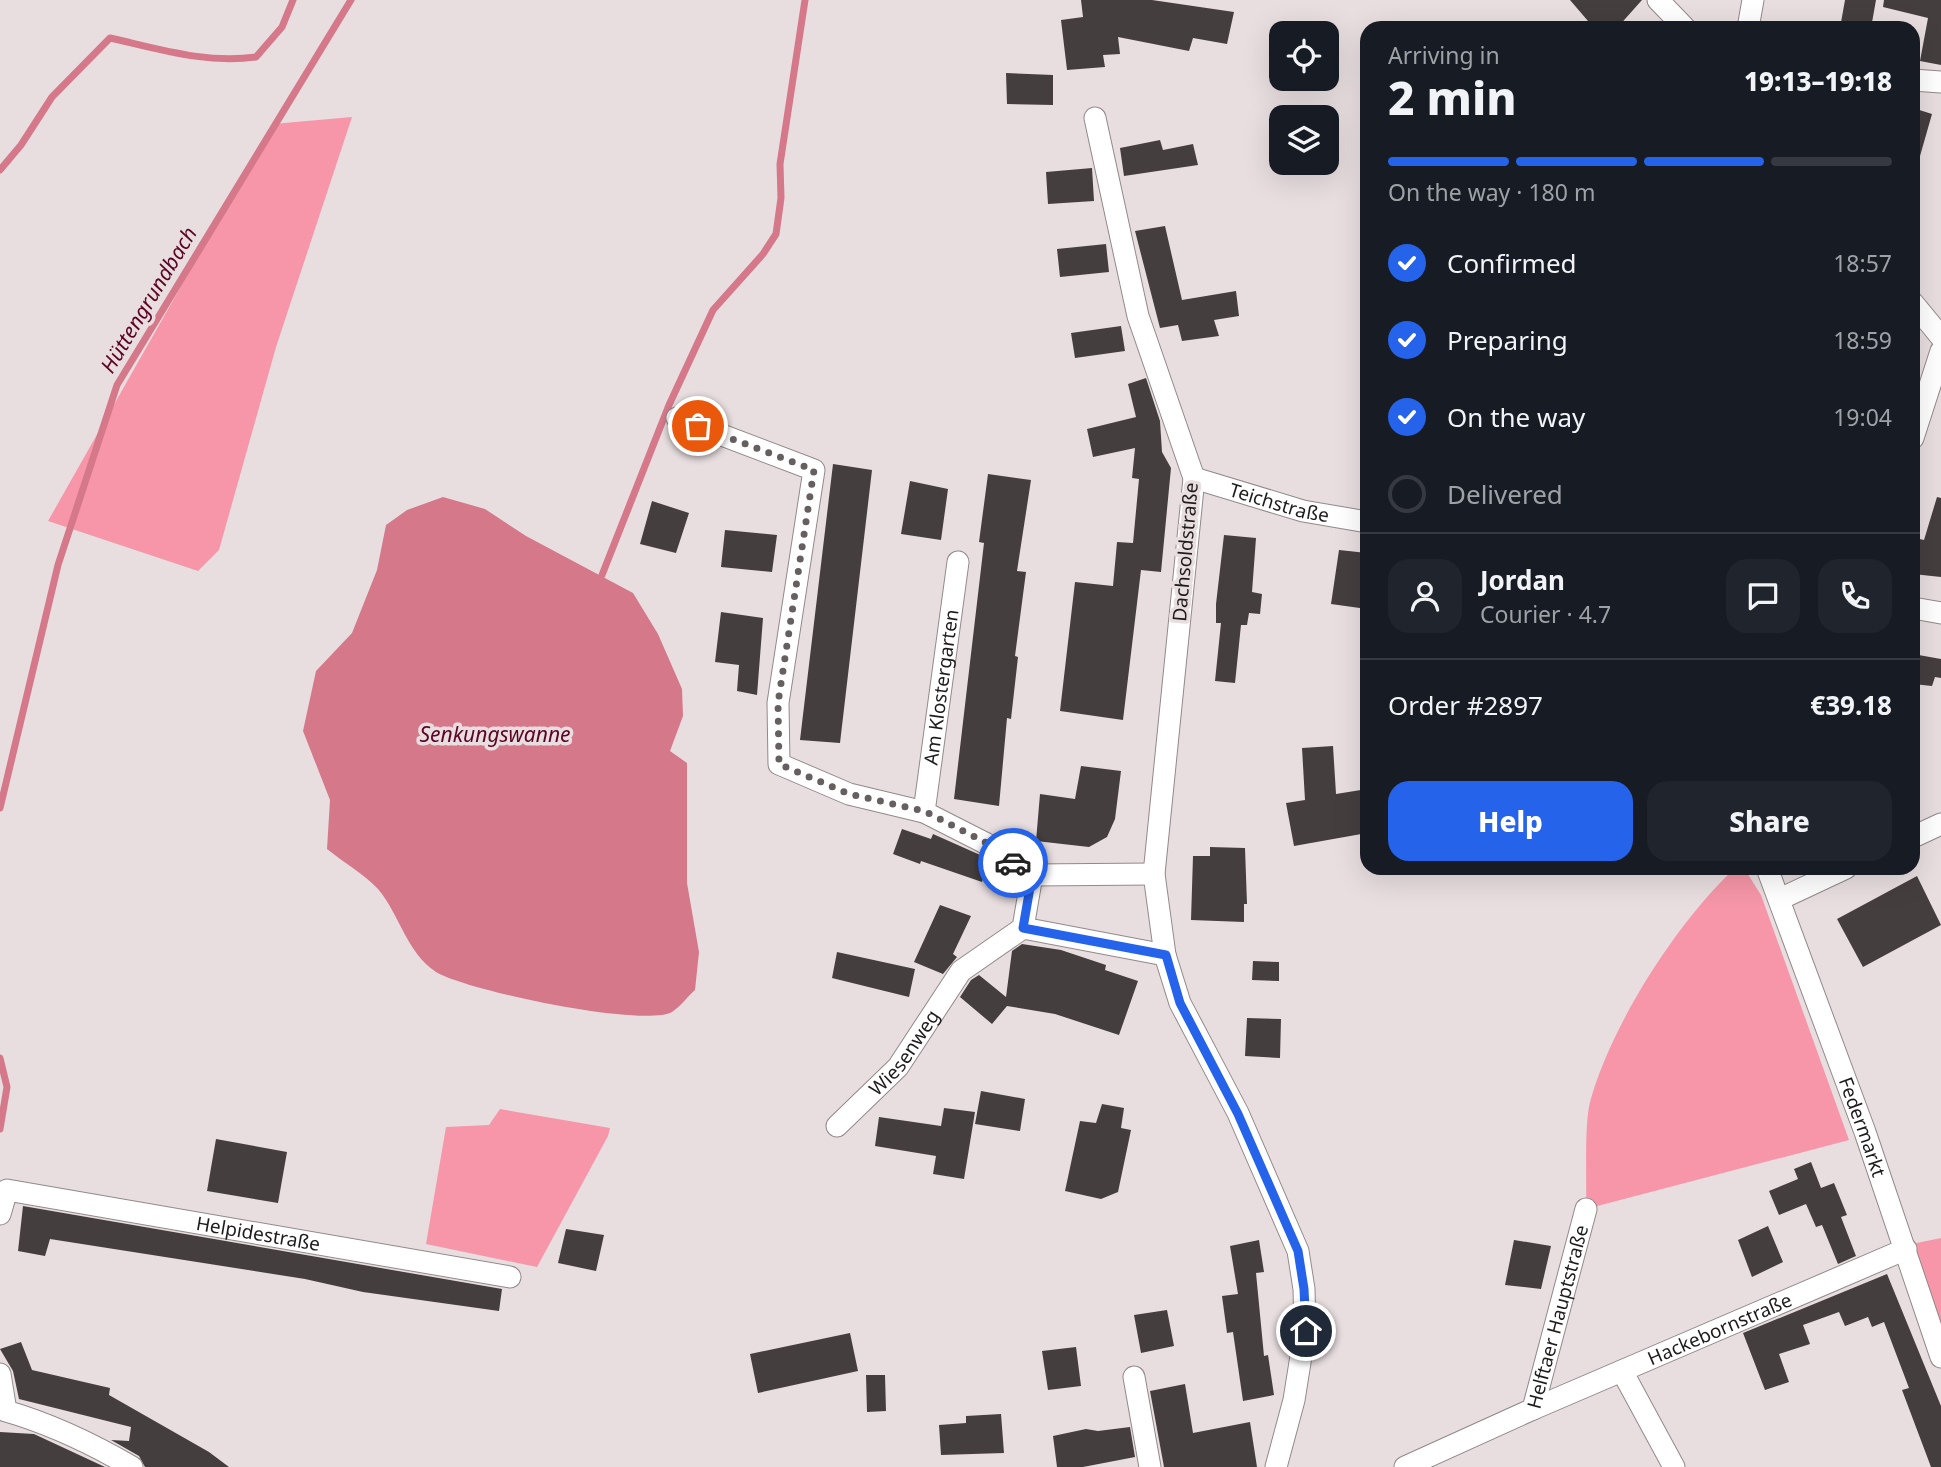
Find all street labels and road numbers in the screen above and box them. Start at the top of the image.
street label: Teichstraße [1226,476,1331,528]
street label: Dachsoldstraße [1166,481,1204,623]
street label: Am Klostergarten [918,608,964,767]
street label: Wiesenweg [863,1004,945,1101]
street label: Federmarkt [1833,1073,1892,1180]
street label: Helpidestraße [194,1210,322,1257]
street label: Helftaer Hauptstraße [1521,1222,1594,1411]
street label: Hackebornstraße [1643,1287,1796,1371]

